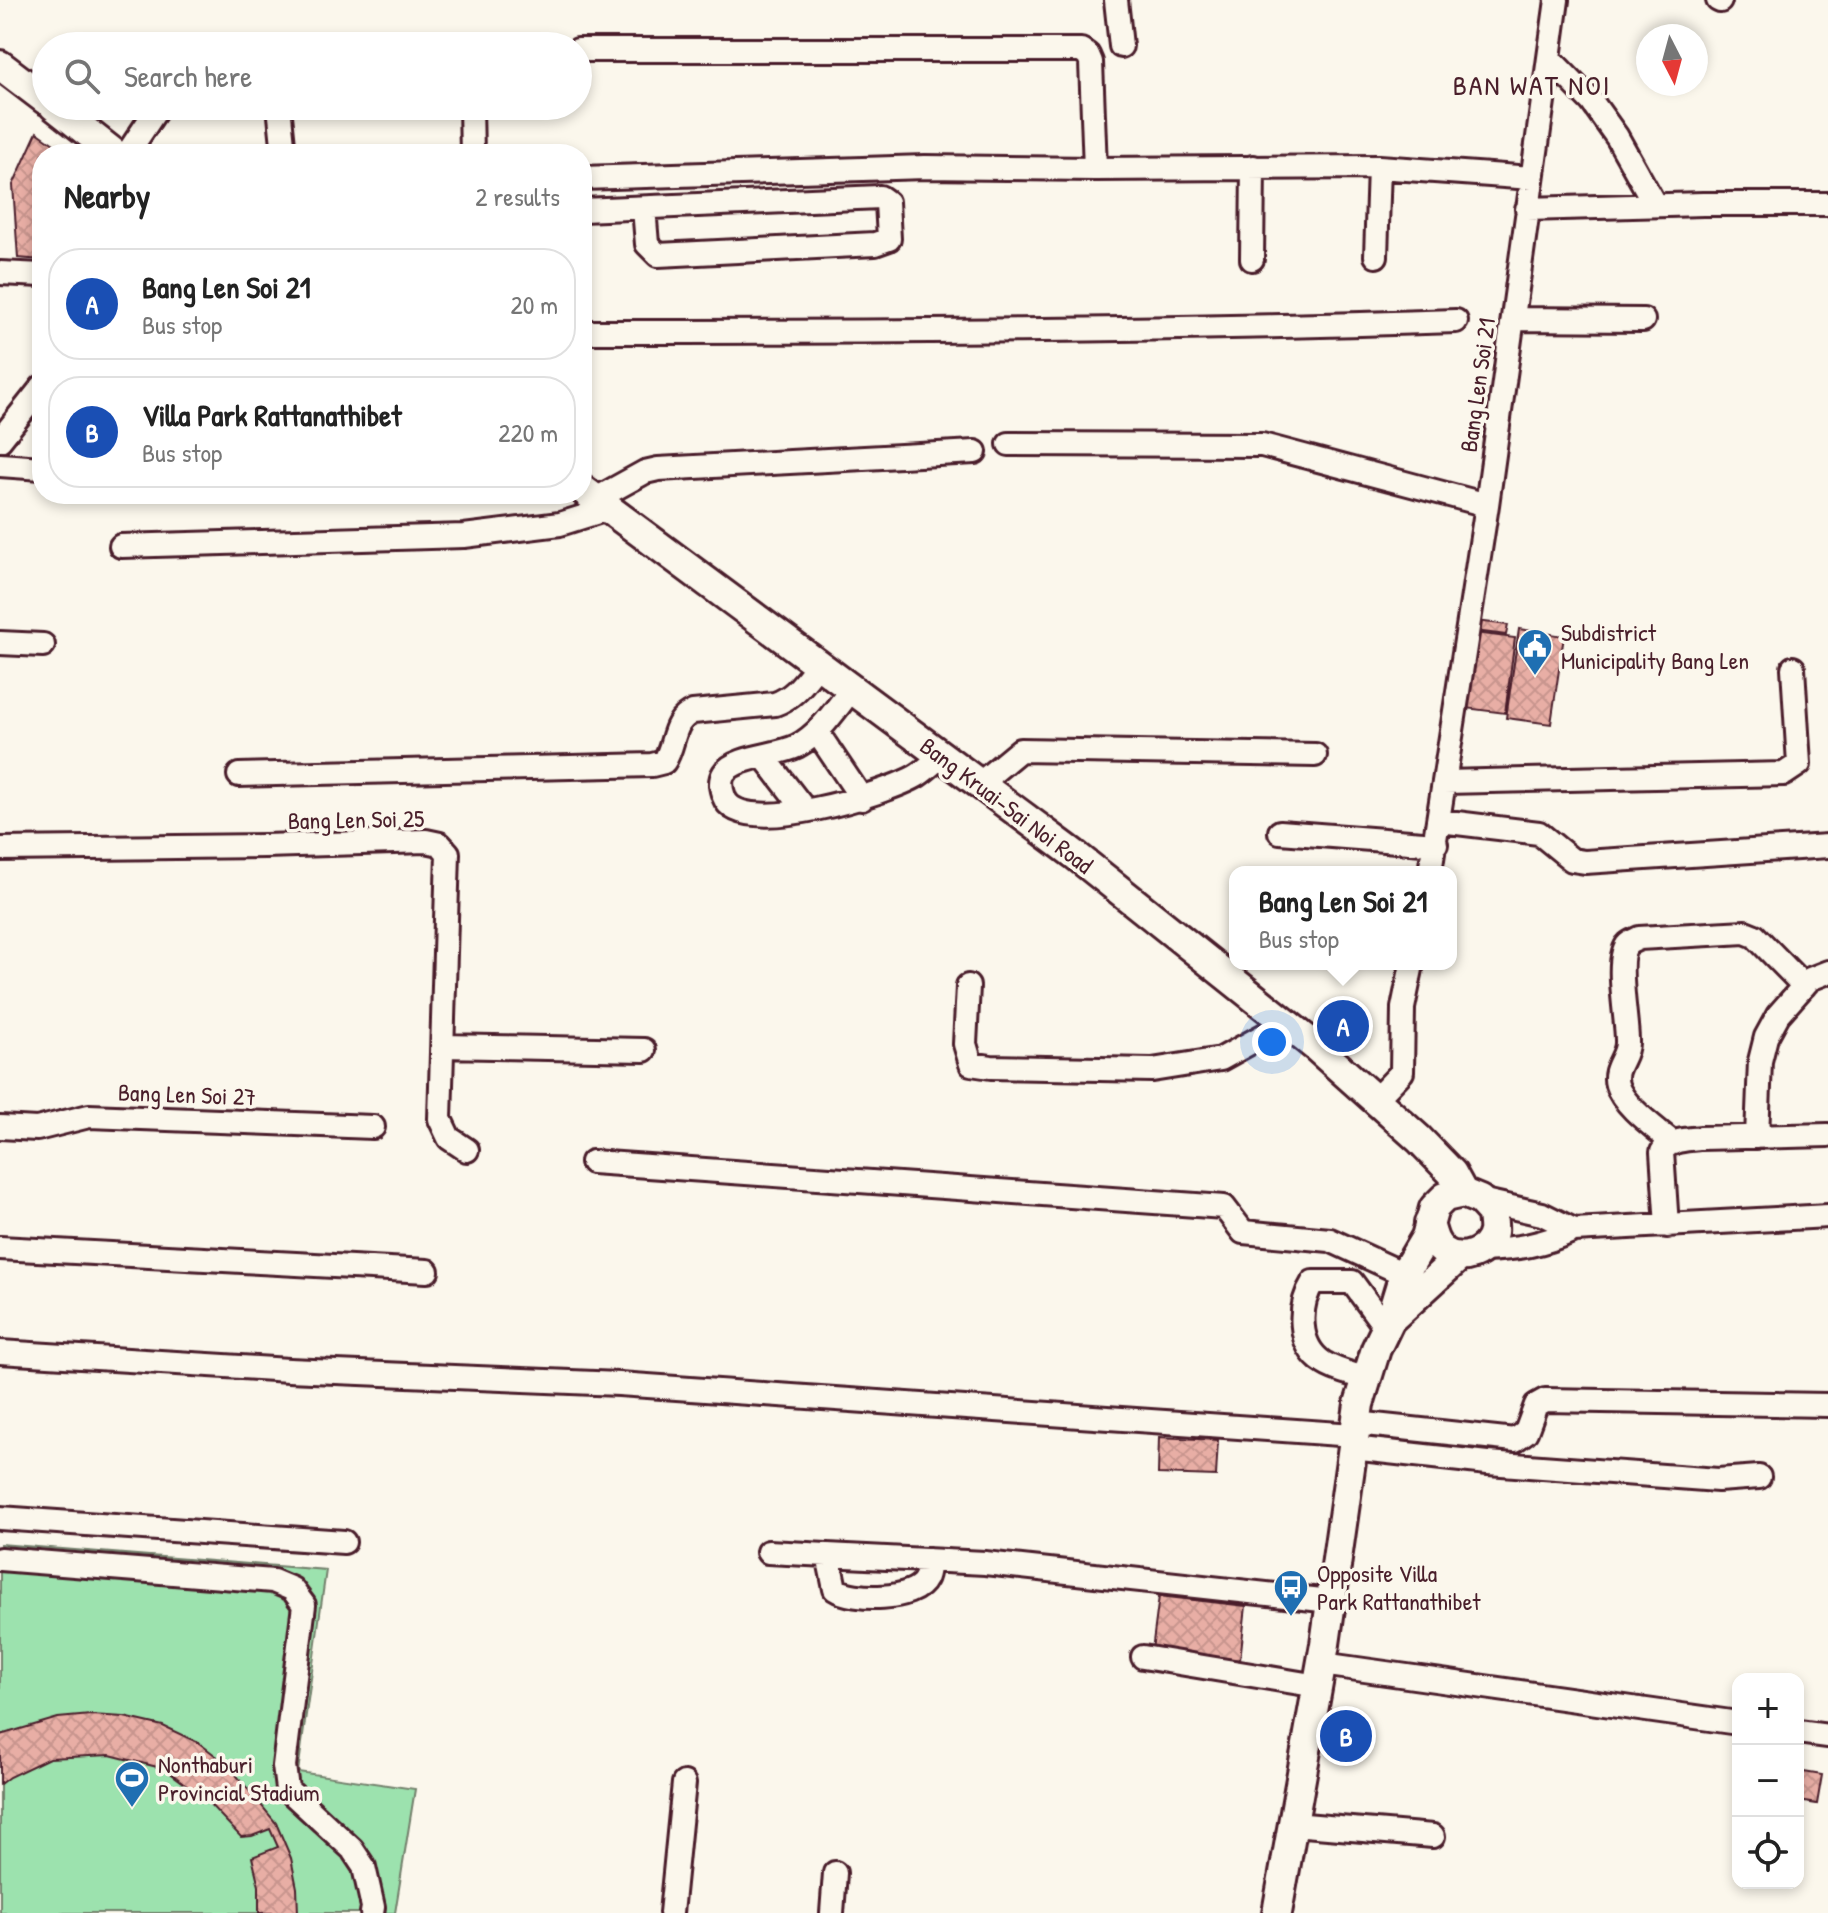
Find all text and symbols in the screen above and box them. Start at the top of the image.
north arrow [1636,24,1708,96]
search box [32,32,592,120]
icon: search [60,54,104,98]
text: Search here [124,56,252,96]
district label: BAN WAT NOI [1453,66,1611,104]
text: Nearby [64,173,150,219]
text: 2 results [475,179,560,214]
text: Bang Len Soi 21 [142,267,311,307]
text: A [86,287,98,322]
text: 20 m [511,287,558,322]
text: Bus stop [142,307,222,342]
street label: Bang Len Soi 21 [1452,316,1502,454]
text: Villa Park Rattanathibet [142,395,402,435]
text: B [85,415,99,450]
text: 220 m [498,415,558,450]
text: Bus stop [142,435,222,470]
place label: Subdistrict Municipality Bang Len [1561,616,1749,676]
public building icon: Subdistrict Municipality Bang Len [1516,627,1554,677]
street label: Bang Kruai-Sai Noi Road [914,729,1100,881]
street label: Bang Len Soi 25 [288,802,424,836]
popup [1229,866,1457,970]
text: Bang Len Soi 21 [1259,881,1427,921]
text: Bus stop [1259,921,1339,956]
pin: A [1317,996,1369,1056]
your location [1252,1022,1292,1062]
street label: Bang Len Soi 27 [117,1076,257,1112]
place label: Opposite Villa Park Rattanathibet [1317,1557,1481,1617]
bus stop icon: Opposite Villa Park Rattanathibet [1272,1568,1310,1618]
map controls [1732,1673,1804,1889]
button: + [1732,1673,1804,1745]
pin: B [1320,1706,1372,1766]
button: − [1732,1745,1804,1817]
place label: Nonthaburi Provincial Stadium [158,1748,320,1808]
sports icon: Nonthaburi Provincial Stadium [113,1759,151,1809]
button: locate [1732,1817,1804,1889]

